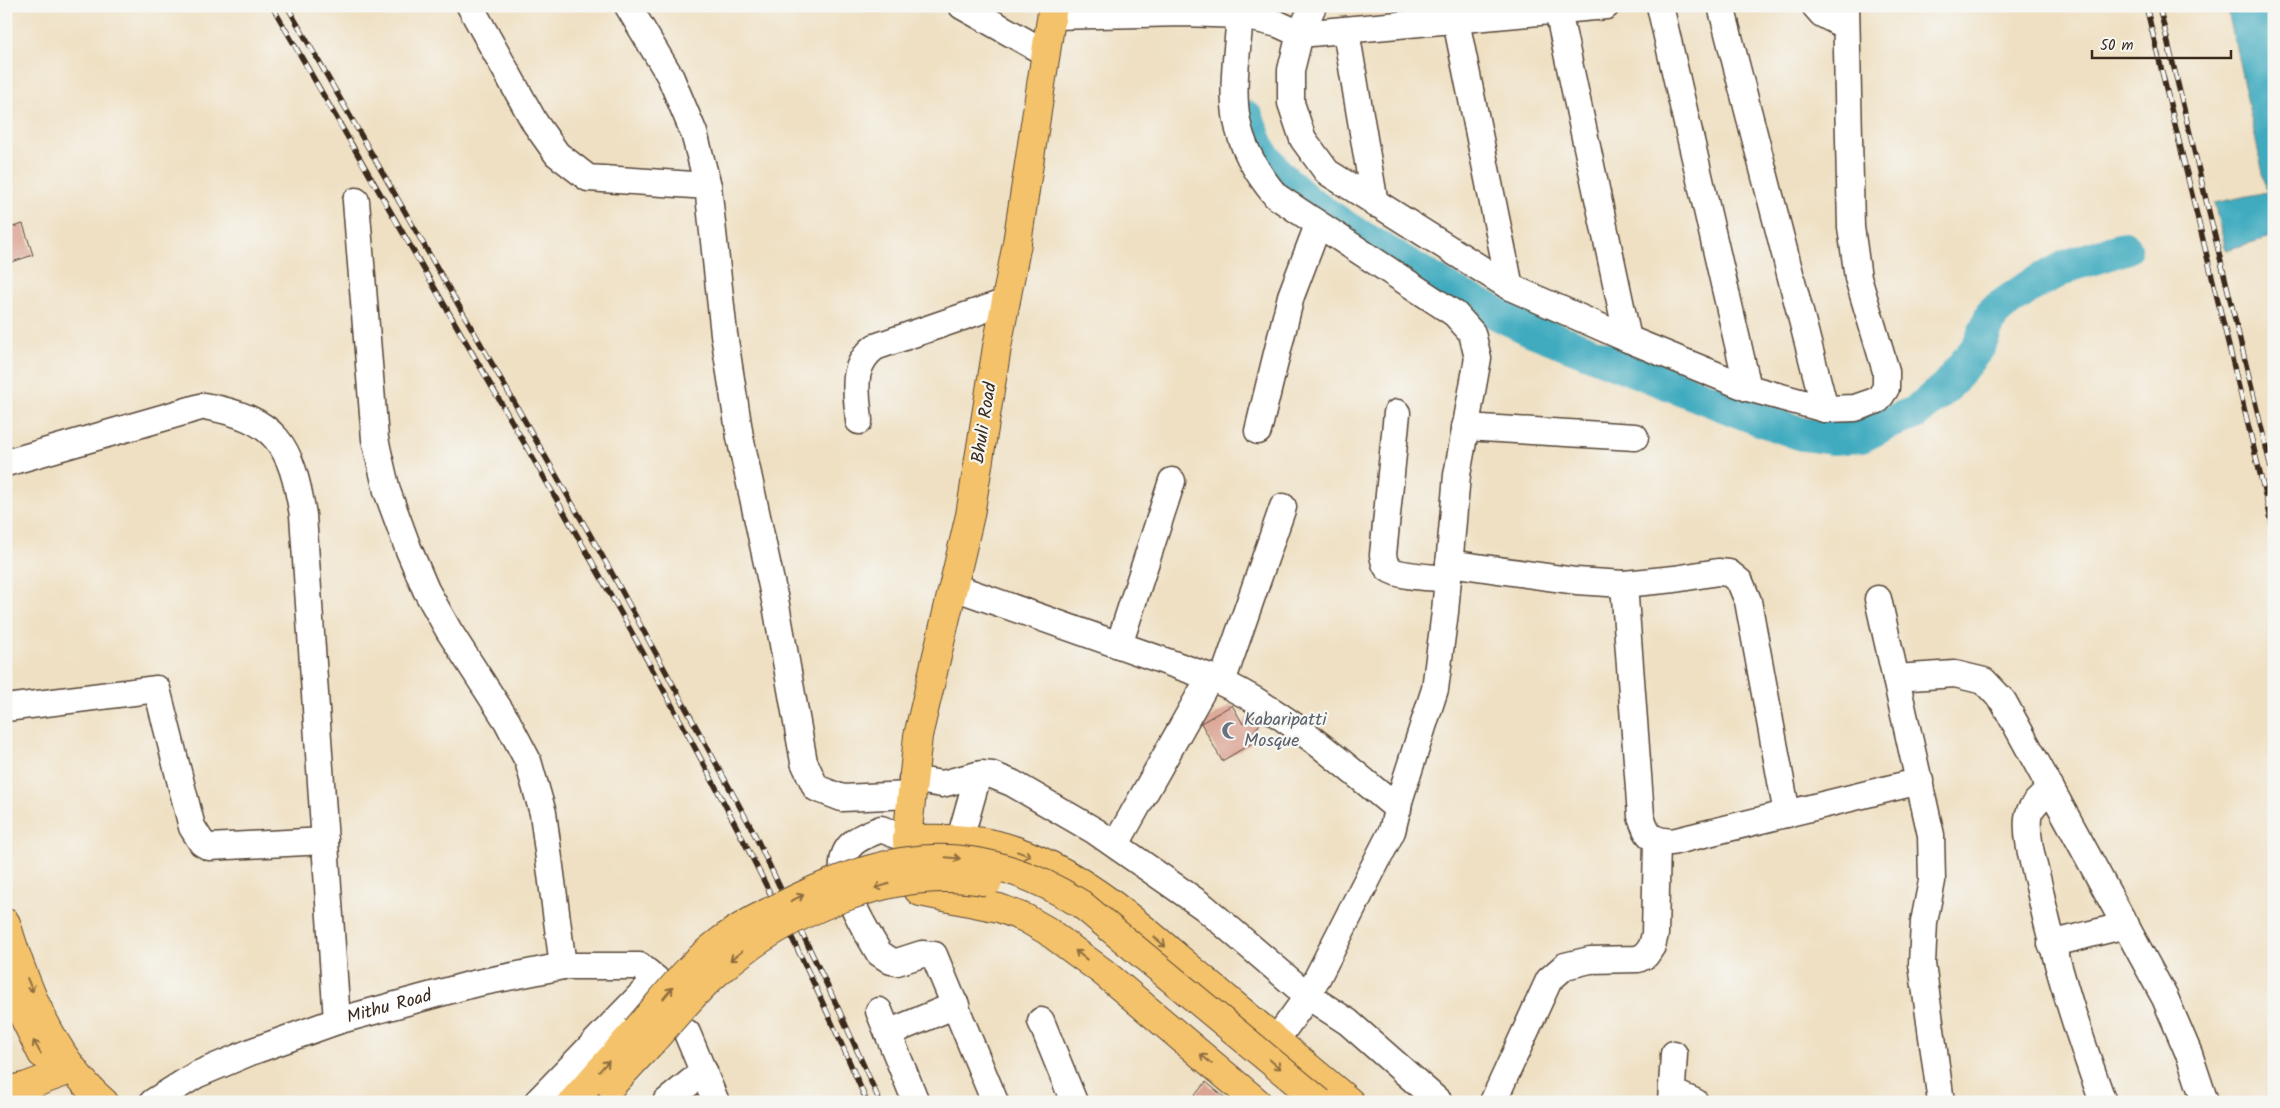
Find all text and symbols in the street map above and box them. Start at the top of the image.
scale bar [2092,28,2231,60]
text: 50 m [2100,34,2134,58]
street label: Bhuli Road [964,379,1006,466]
place label: Kabaripatti Mosque [1244,706,1327,756]
mosque icon: Kabaripatti Mosque [1220,720,1240,740]
one-way arrow [1016,850,1031,859]
one-way arrow [944,854,960,863]
one-way arrow [874,882,890,891]
one-way arrow [789,893,804,902]
one-way arrow [1153,936,1166,948]
one-way arrow [1074,950,1088,960]
one-way arrow [730,951,743,962]
one-way arrow [25,977,35,992]
street label: Mithu Road [343,981,436,1032]
one-way arrow [662,987,674,1000]
one-way arrow [32,1040,42,1054]
one-way arrow [1200,1053,1213,1065]
one-way arrow [598,1059,610,1072]
one-way arrow [1269,1059,1282,1070]

